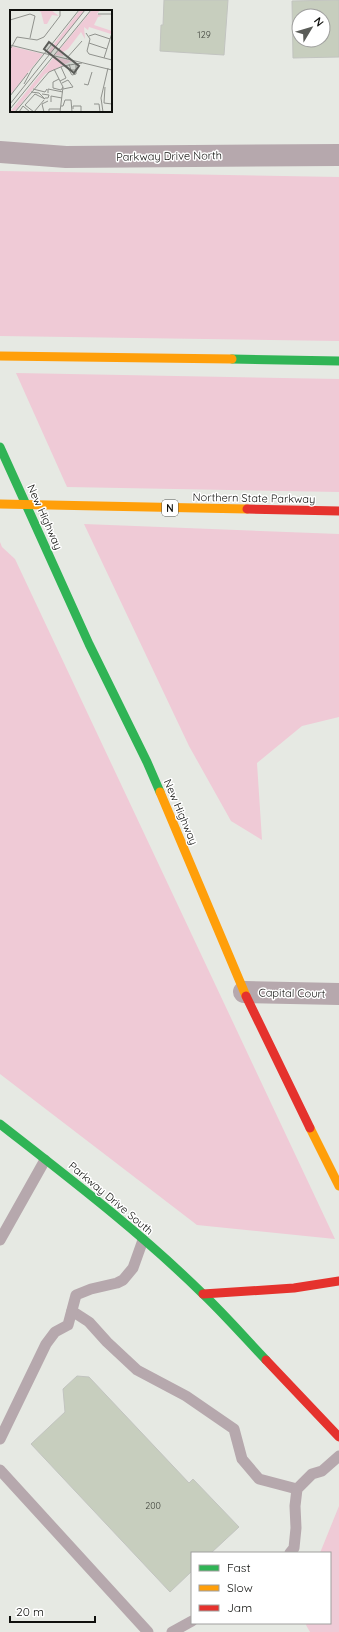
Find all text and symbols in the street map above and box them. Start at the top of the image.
north arrow [291,8,331,48]
inset map [10,10,112,112]
text: N [311,14,327,29]
house number: 129 [197,29,211,40]
street label: Parkway Drive North [116,148,222,164]
street label: New Highway [24,482,66,552]
street label: Northern State Parkway [193,490,315,506]
road number: N [162,500,178,516]
street label: New Highway [161,777,201,847]
street label: Capital Court [258,985,326,1001]
street label: Parkway Drive South [66,1159,156,1237]
house number: 200 [145,1500,161,1511]
legend [191,1552,331,1624]
text: Fast [227,1560,251,1575]
text: Slow [227,1580,253,1595]
scale bar [10,1598,95,1624]
text: Jam [227,1600,252,1615]
text: 20 m [16,1604,44,1619]

